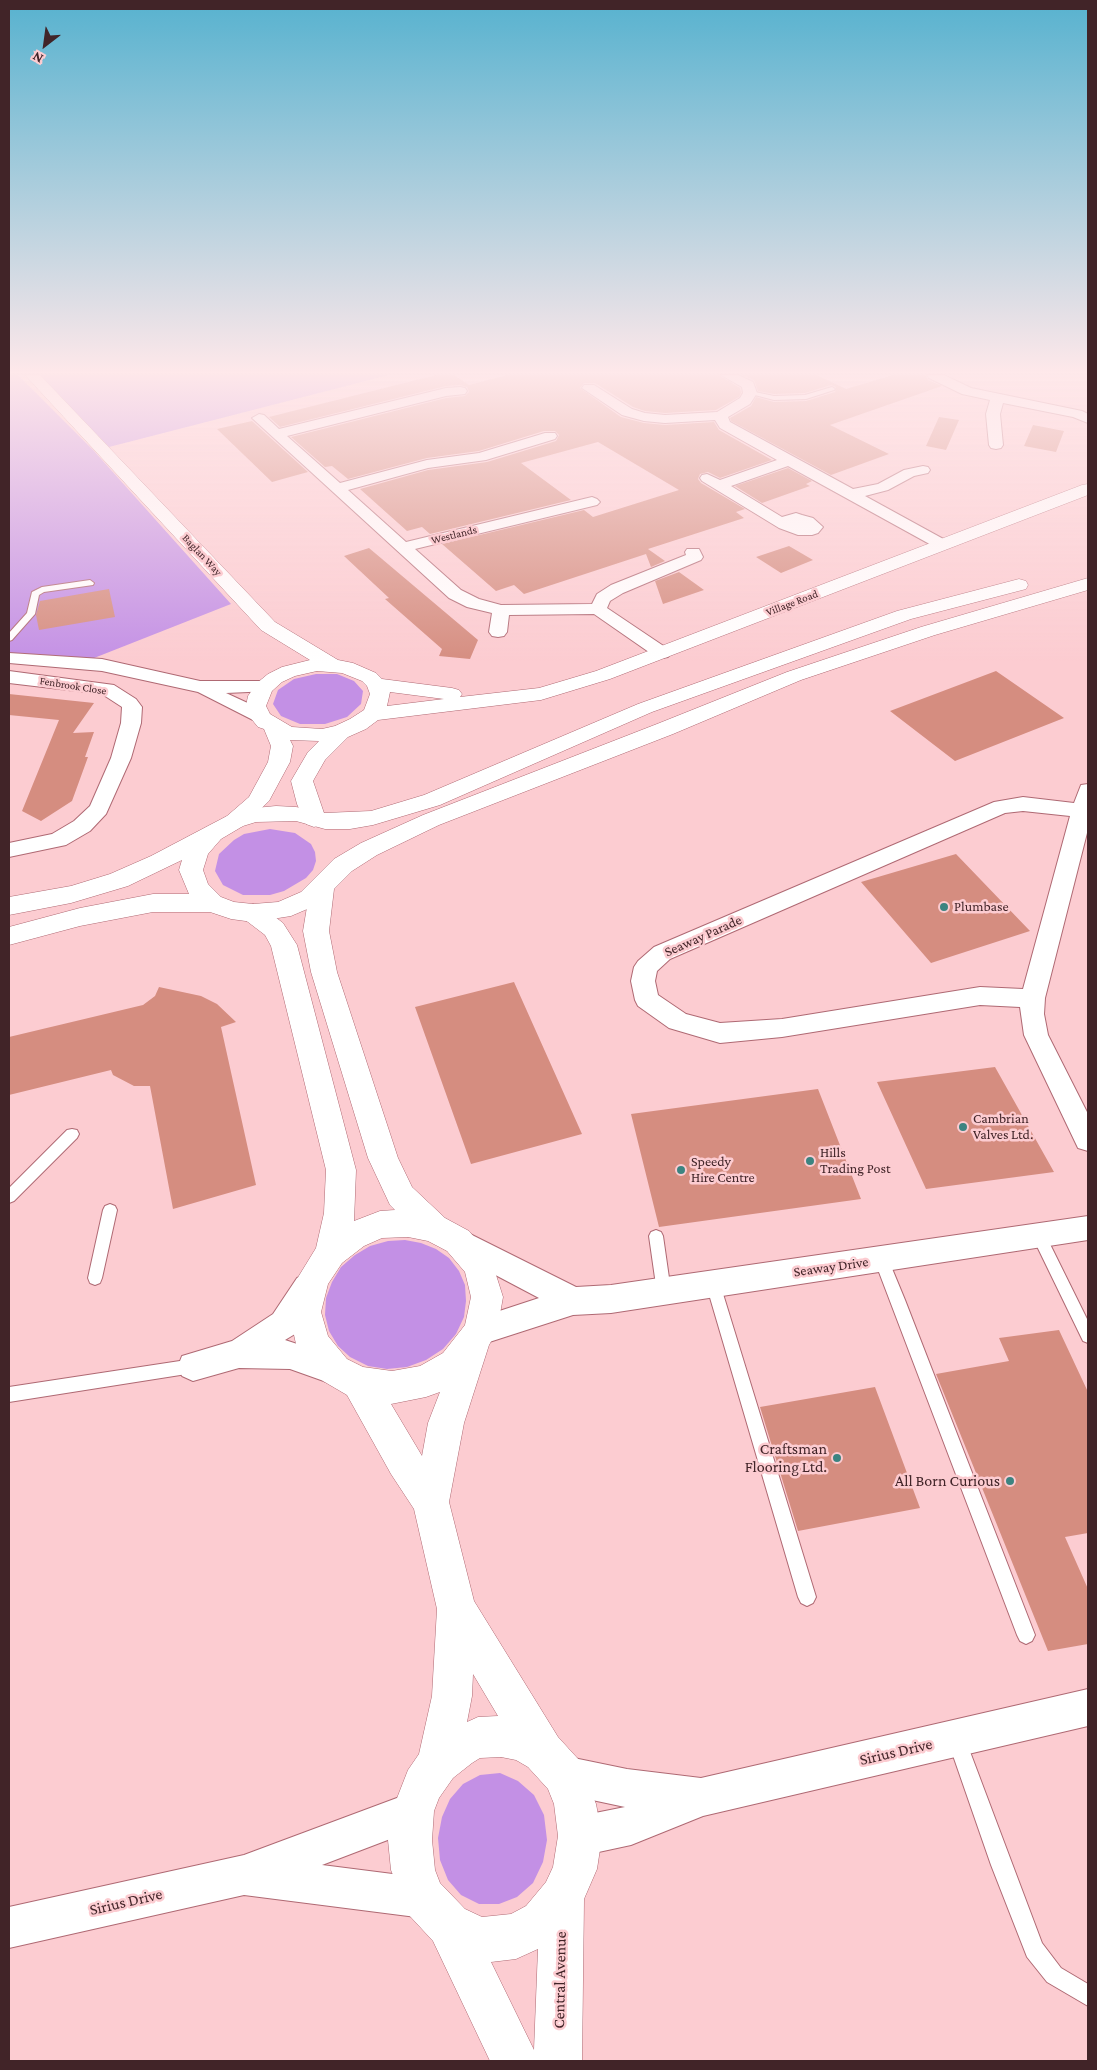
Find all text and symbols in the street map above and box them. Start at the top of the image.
north arrow [20,20,70,70]
text: N [29,49,46,67]
street label: Westlands [430,523,478,547]
street label: Baglan Way [179,531,225,579]
street label: Village Road [764,587,820,619]
street label: Fenbrook Close [39,674,107,698]
place label: Plumbase [954,899,1009,915]
marker: Plumbase [938,901,950,913]
street label: Seaway Parade [662,911,744,961]
place label: Cambrian Valves Ltd. [973,1111,1033,1144]
marker: Cambrian Valves Ltd. [957,1121,969,1133]
place label: Hills Trading Post [820,1145,891,1178]
place label: Speedy Hire Centre [691,1154,755,1186]
marker: Hills Trading Post [804,1155,816,1167]
marker: Speedy Hire Centre [675,1164,687,1176]
street label: Seaway Drive [793,1253,869,1281]
place label: Craftsman Flooring Ltd. [745,1439,827,1477]
marker: Craftsman Flooring Ltd. [831,1452,843,1464]
place label: All Born Curious [895,1471,1000,1491]
marker: All Born Curious [1004,1475,1016,1487]
street label: Sirius Drive [858,1734,934,1770]
street label: Sirius Drive [88,1884,164,1920]
street label: Central Avenue [550,1931,570,2029]

